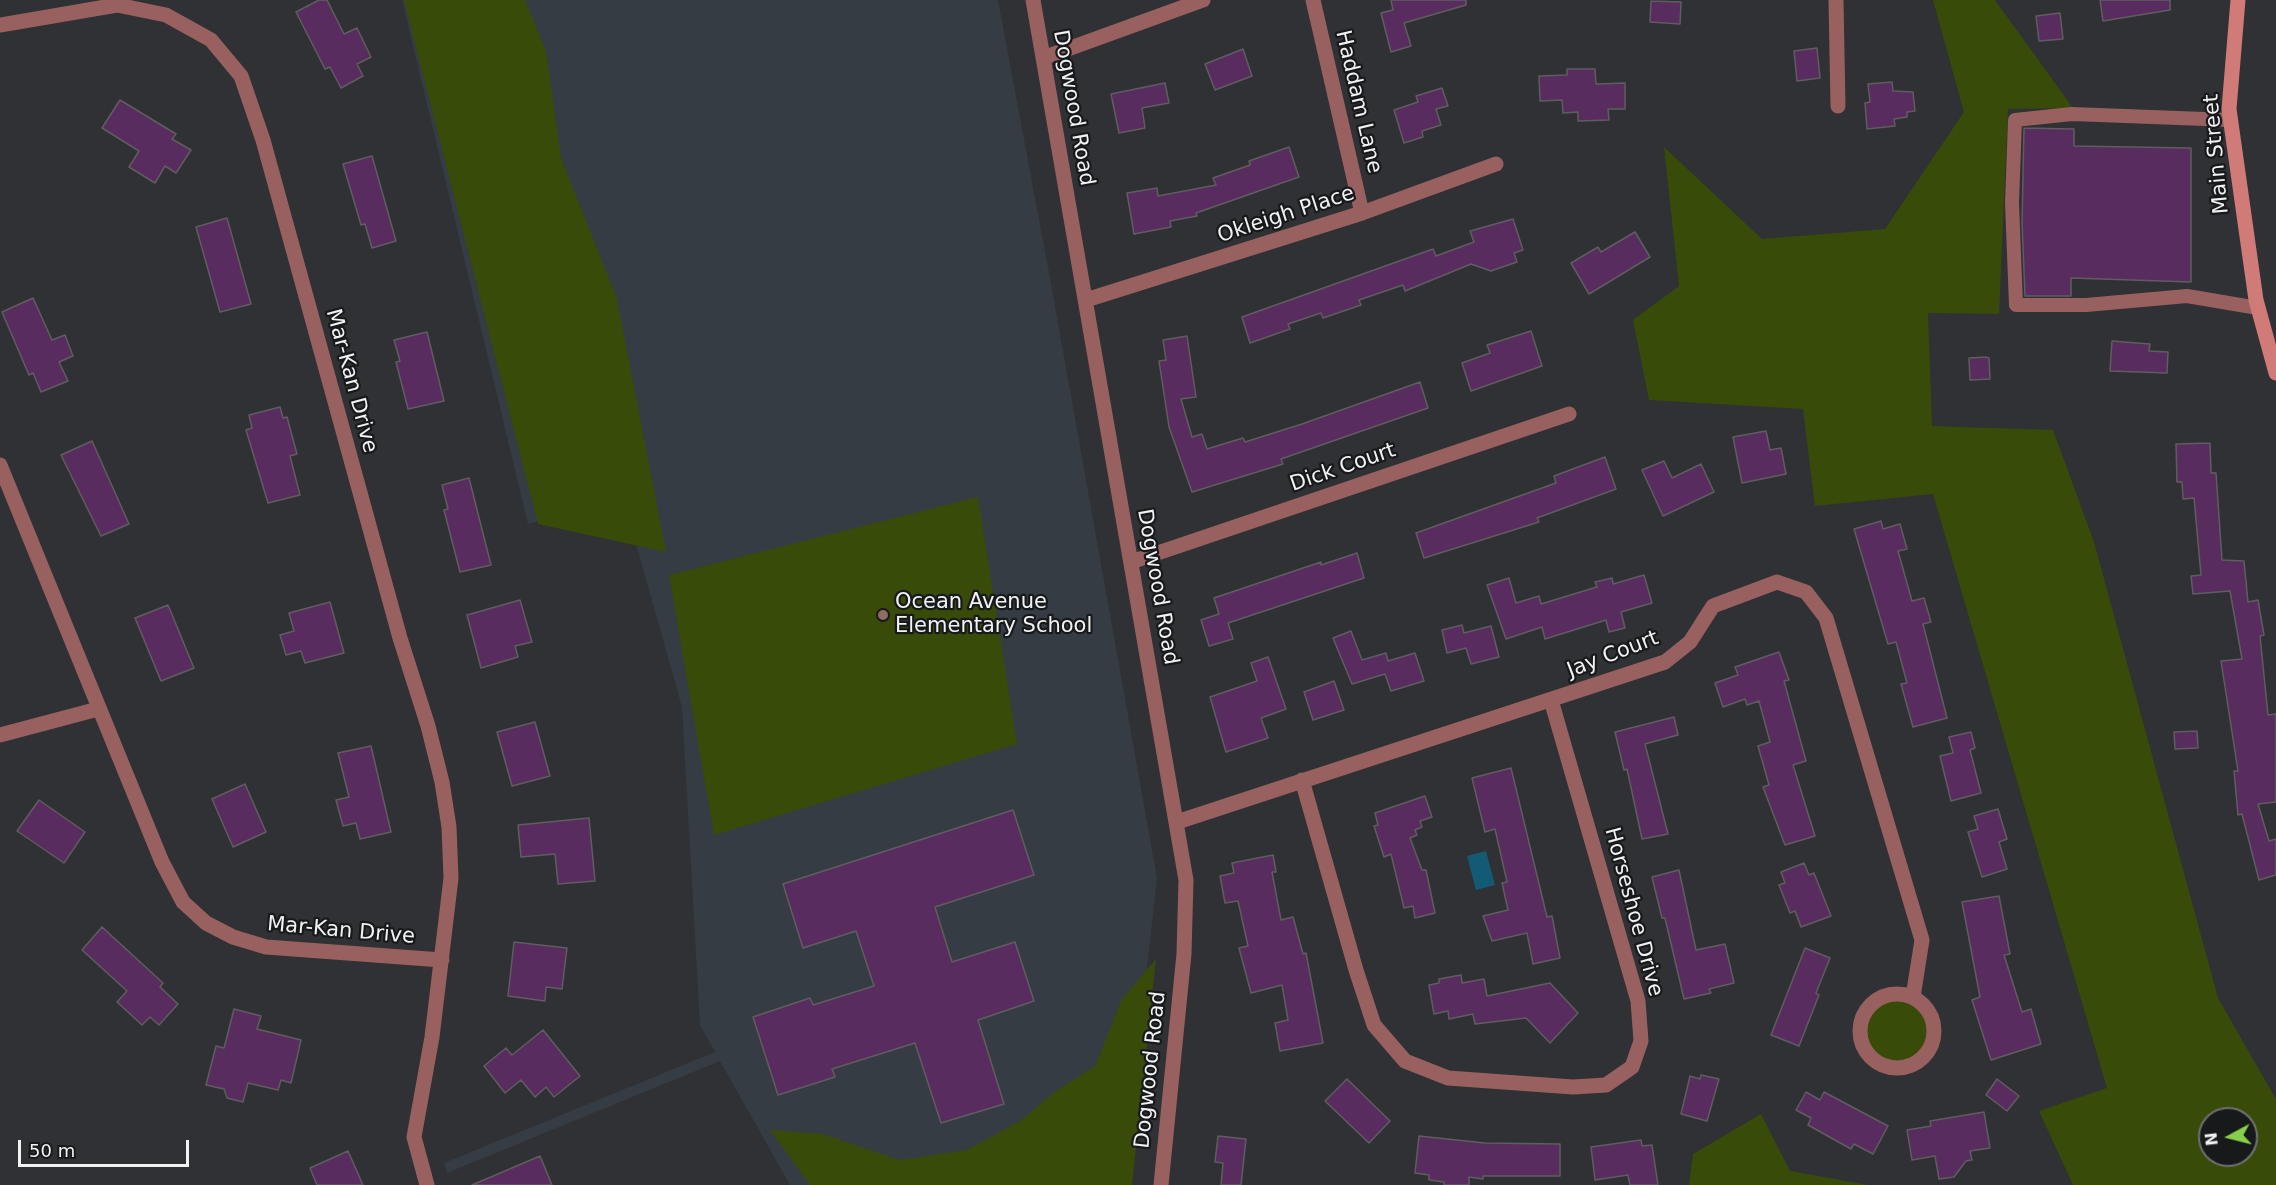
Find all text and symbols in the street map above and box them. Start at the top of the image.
street label: Dogwood Road [1047,28,1099,188]
street label: Haddam Lane [1329,28,1387,176]
street label: Main Street [2199,93,2235,215]
street label: Okleigh Place [1214,181,1358,249]
street label: Mar-Kan Drive [320,306,382,456]
street label: Dick Court [1287,438,1399,498]
street label: Dogwood Road [1131,507,1183,667]
place label: Ocean Avenue Elementary School [895,590,1092,640]
marker: Ocean Avenue Elementary School [876,608,890,622]
street label: Jay Court [1564,626,1662,684]
street label: Horseshoe Drive [1598,825,1668,999]
street label: Mar-Kan Drive [266,912,416,950]
street label: Dogwood Road [1130,990,1172,1150]
north arrow [2198,1107,2258,1167]
scale bar [21,1128,192,1166]
text: N [2201,1131,2222,1147]
text: 50 m [29,1140,75,1161]

